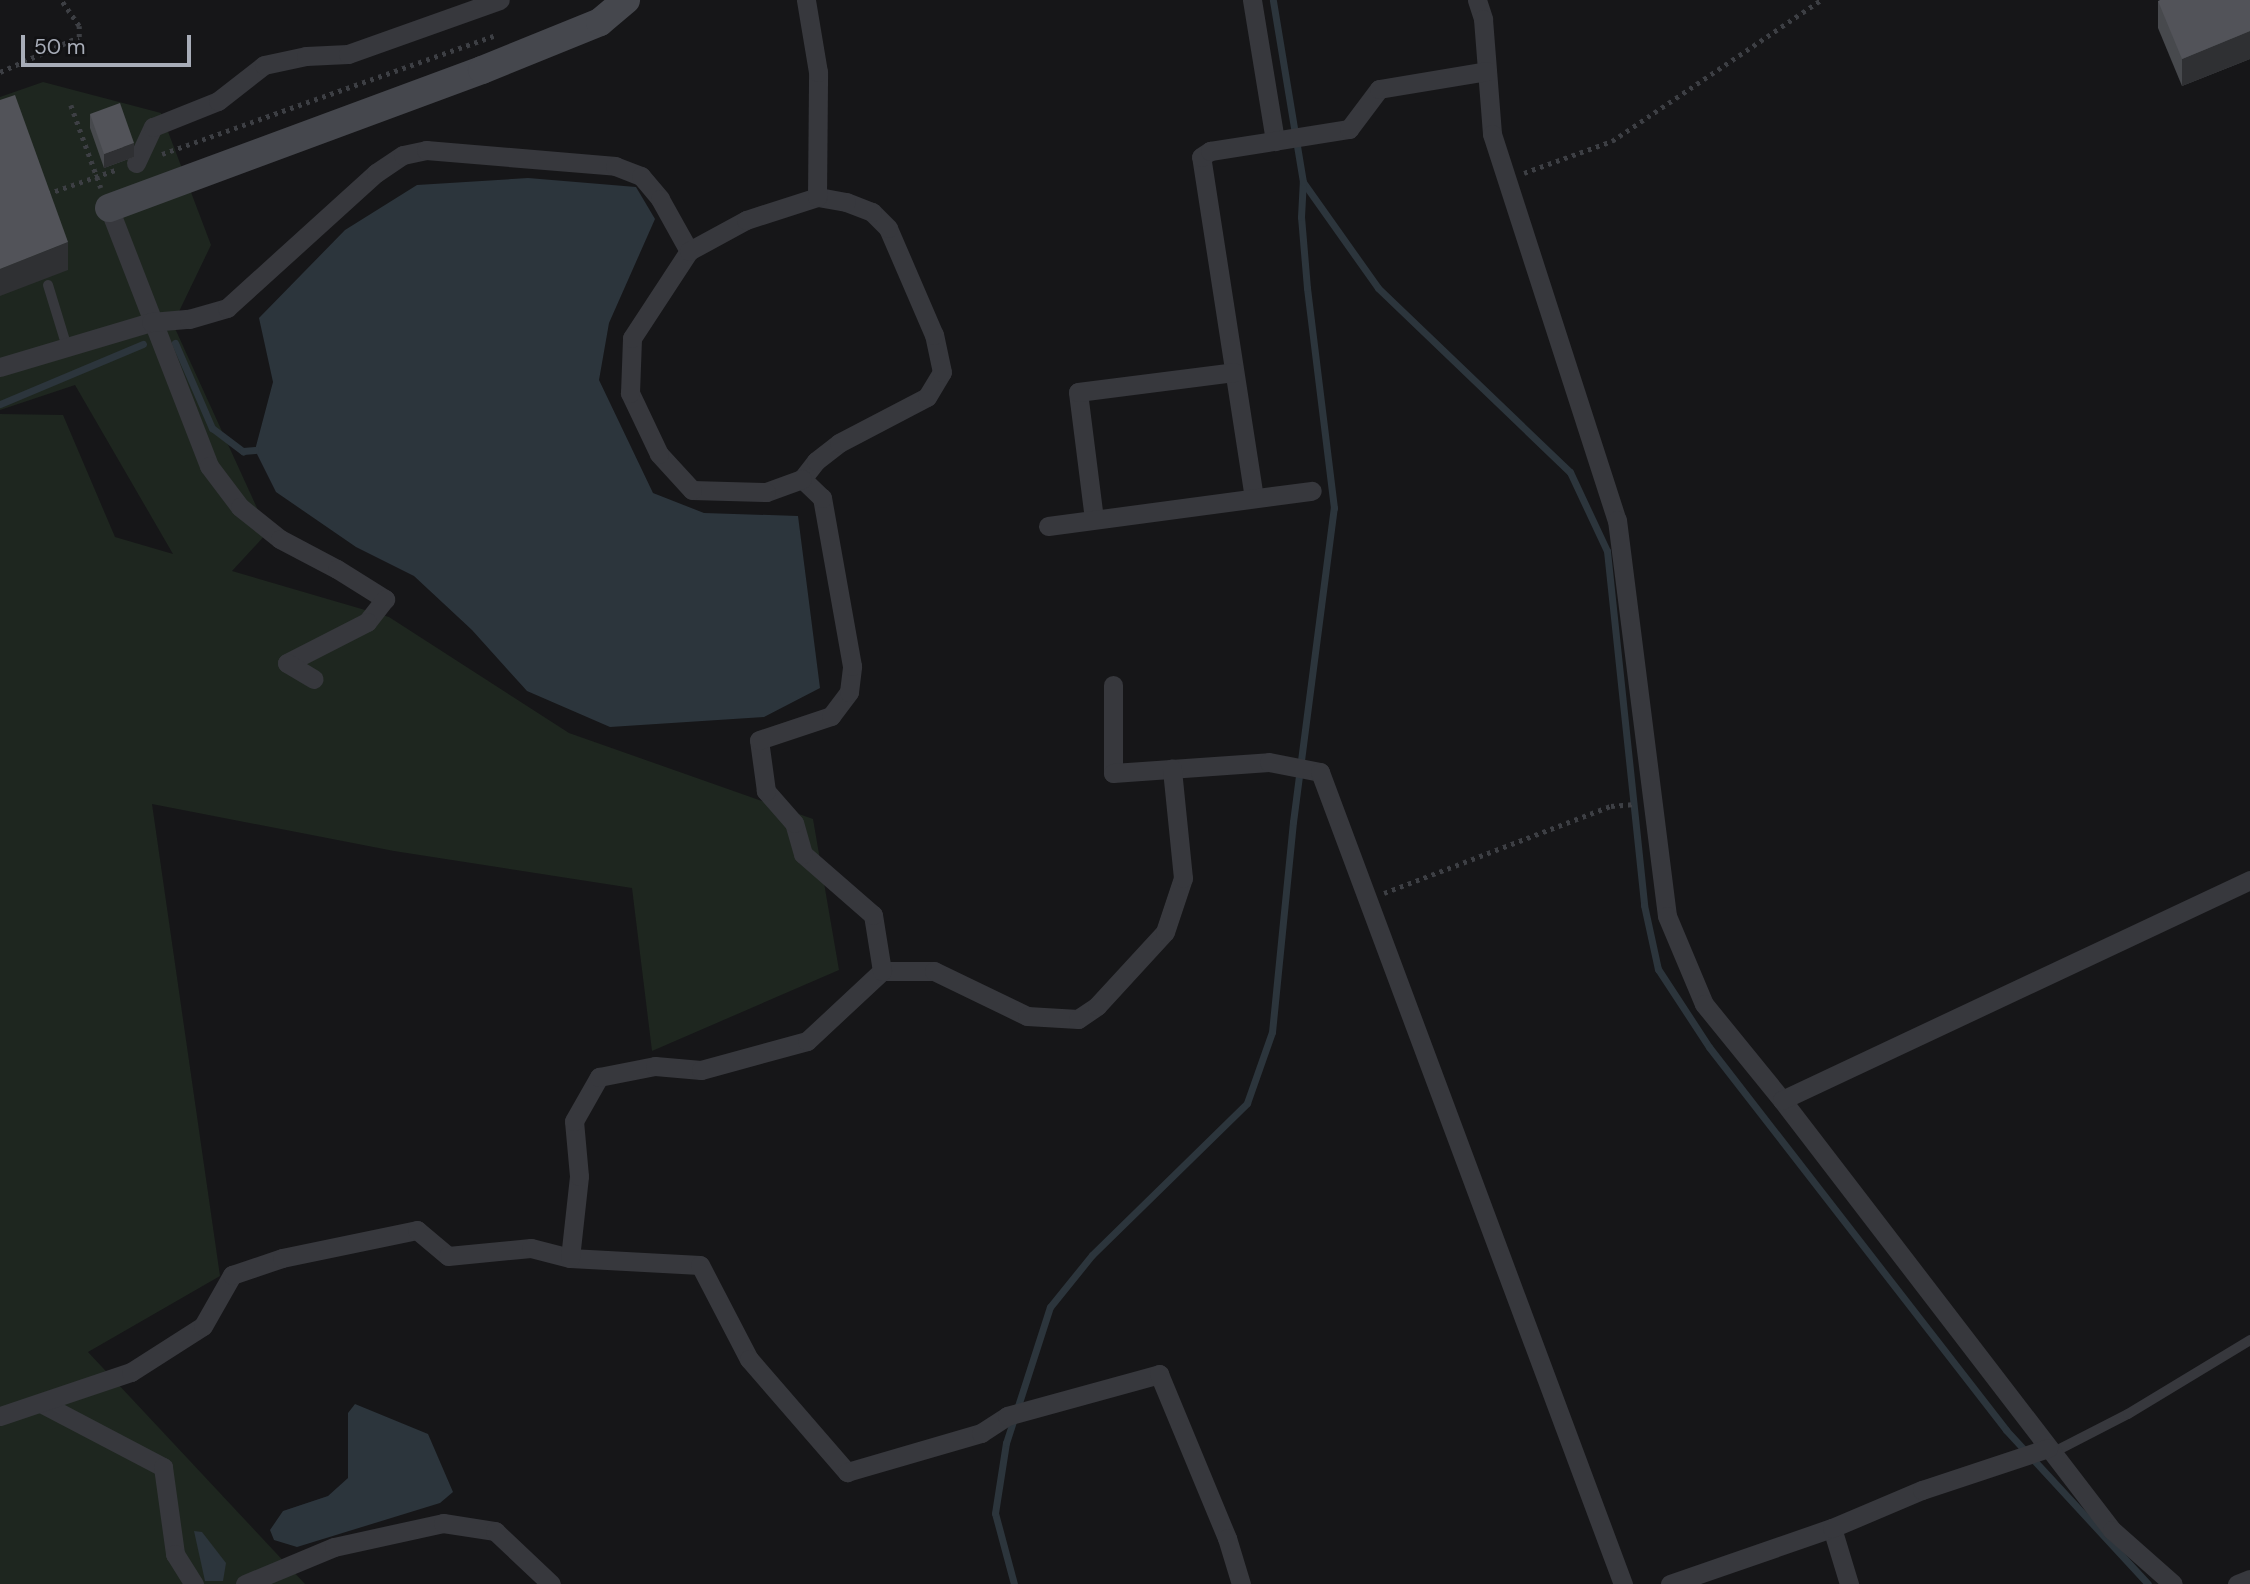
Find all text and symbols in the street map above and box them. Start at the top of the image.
scale bar [24,21,194,65]
text: 50 m [34,33,85,61]

